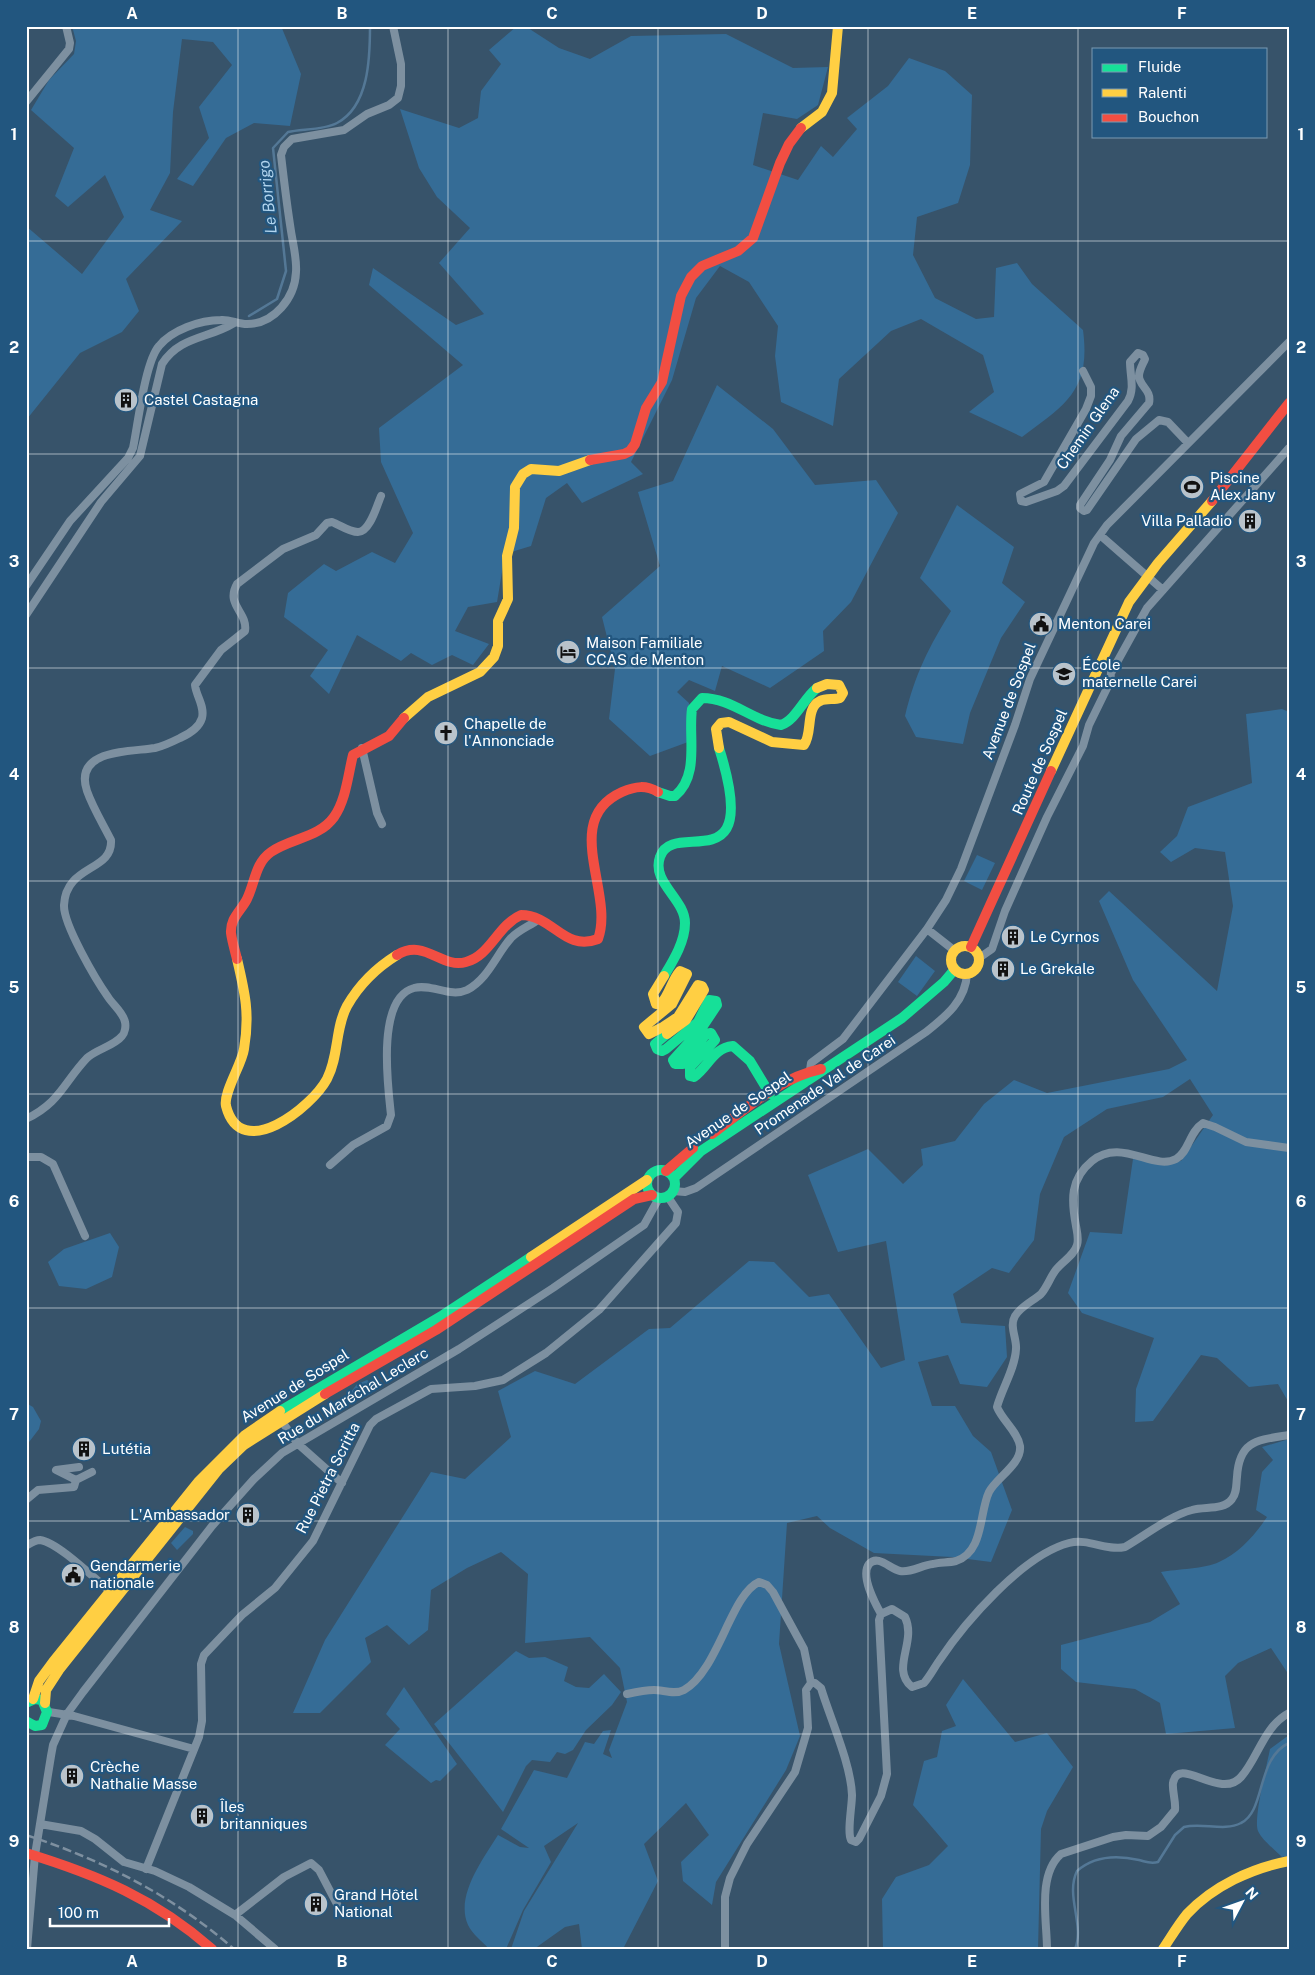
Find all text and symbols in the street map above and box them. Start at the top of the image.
text: A [126,4,138,23]
text: B [337,4,348,23]
text: C [546,4,558,23]
text: D [756,4,768,23]
text: E [967,4,977,23]
text: F [1177,4,1187,23]
legend [1092,48,1268,138]
text: Fluide [1138,58,1181,75]
text: Ralenti [1138,84,1187,101]
text: Bouchon [1138,108,1199,125]
text: 1 [11,125,17,144]
text: 1 [1298,125,1304,144]
water label: Le Borrigo [254,159,281,235]
text: 2 [9,338,19,357]
text: 2 [1296,338,1306,357]
street label: Chemin Glena [1053,383,1122,472]
building icon: Castel Castagna [113,387,139,413]
place label: Castel Castagna [144,391,258,408]
place label: Piscine Alex Jany [1210,469,1275,503]
sports icon: Piscine Alex Jany [1179,474,1205,500]
building icon: Villa Palladio [1237,508,1263,534]
place label: Villa Palladio [1141,512,1232,529]
text: 3 [9,552,19,571]
text: 3 [1296,552,1306,571]
public building icon: Menton Carei [1028,611,1054,637]
place label: Menton Carei [1058,615,1151,632]
place label: Maison Familiale CCAS de Menton [586,634,704,668]
hotel icon: Maison Familiale CCAS de Menton [555,639,581,665]
street label: Avenue de Sospel [978,640,1039,762]
place label: École maternelle Carei [1082,656,1197,690]
school or university icon: École maternelle Carei [1051,661,1077,687]
street label: Route de Sospel [1009,706,1070,817]
place label: Chapelle de l'Annonciade [464,715,554,749]
church icon: Chapelle de l'Annonciade [433,720,459,746]
text: 4 [9,765,20,784]
text: 4 [1296,765,1307,784]
building icon: Le Cyrnos [1000,924,1026,950]
place label: Le Cyrnos [1030,928,1099,945]
building icon: Le Grekale [990,956,1016,982]
place label: Le Grekale [1020,960,1095,977]
text: 5 [9,978,20,997]
text: 5 [1296,978,1307,997]
street label: Promenade Val de Carei [751,1031,898,1138]
street label: Avenue de Sospel [682,1068,794,1151]
text: 6 [9,1192,19,1211]
text: 6 [1296,1192,1306,1211]
street label: Rue du Maréchal Leclerc [275,1344,431,1447]
street label: Avenue de Sospel [238,1346,352,1426]
text: 7 [9,1405,19,1424]
text: 7 [1296,1405,1306,1424]
street label: Rue Pietra Scritta [292,1419,363,1536]
building icon: Lutétia [71,1436,97,1462]
place label: Lutétia [102,1440,151,1457]
building icon: L'Ambassador [235,1502,261,1528]
place label: L'Ambassador [130,1506,230,1523]
place label: Gendarmerie nationale [90,1557,181,1591]
public building icon: Gendarmerie nationale [60,1562,86,1588]
text: 8 [9,1618,20,1637]
text: 8 [1296,1618,1307,1637]
place label: Crèche Nathalie Masse [90,1758,197,1792]
building icon: Crèche Nathalie Masse [59,1763,85,1789]
place label: Îles britanniques [219,1798,307,1832]
building icon: Îles britanniques [189,1803,215,1829]
text: 9 [9,1832,19,1851]
text: 9 [1296,1832,1306,1851]
north arrow [1218,1878,1268,1928]
text: N [1242,1884,1261,1903]
place label: Grand Hôtel National [334,1886,418,1920]
building icon: Grand Hôtel National [303,1891,329,1917]
scale bar [50,1895,169,1927]
text: 100 m [58,1904,99,1921]
text: A [126,1952,138,1971]
text: B [337,1952,348,1971]
text: C [546,1952,558,1971]
text: D [756,1952,768,1971]
text: E [967,1952,977,1971]
text: F [1177,1952,1187,1971]

